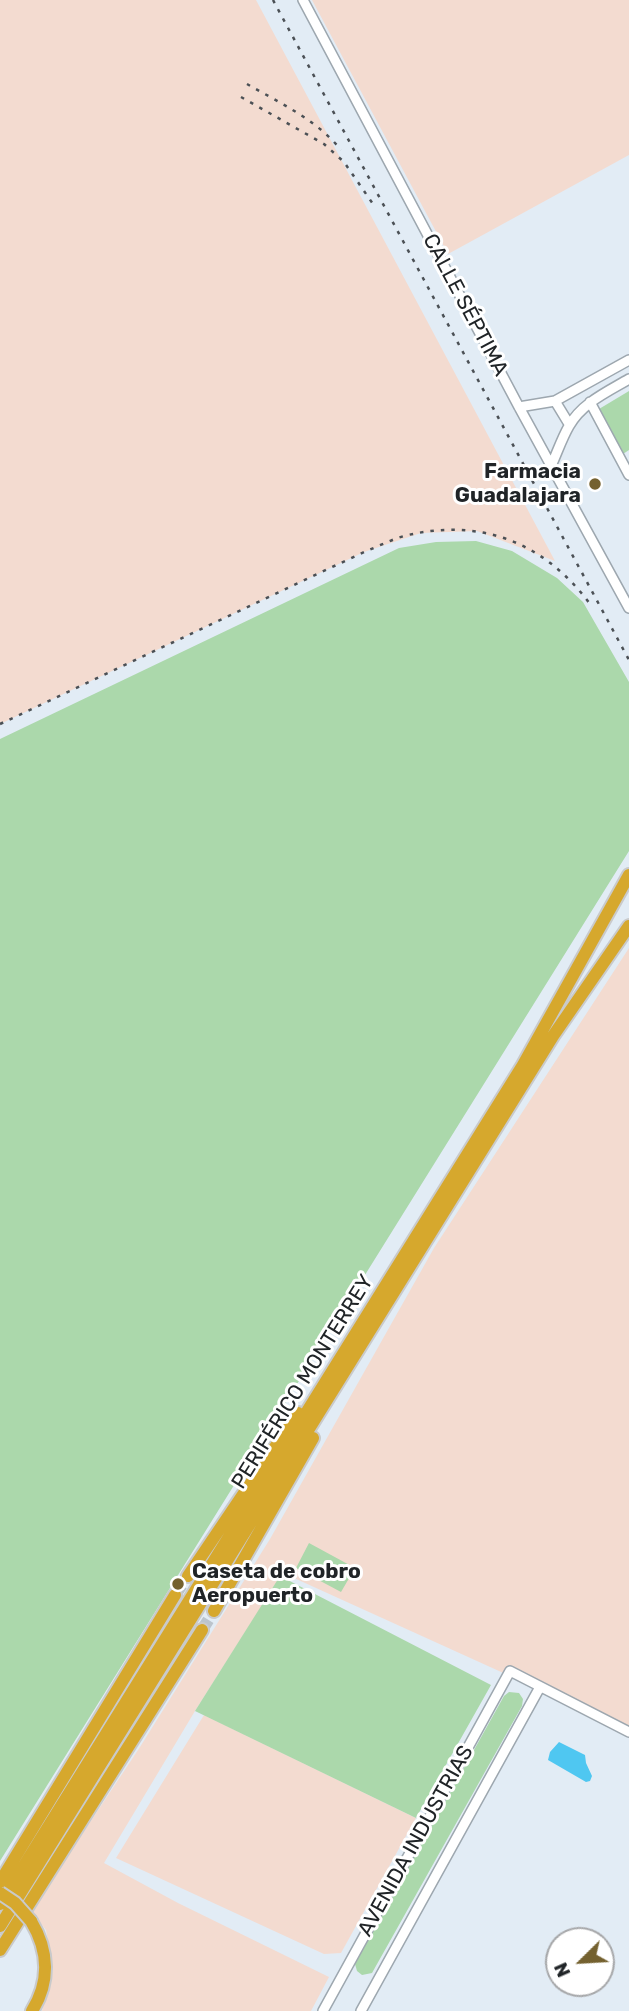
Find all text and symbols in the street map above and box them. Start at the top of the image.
street label: CALLE SÉPTIMA [417,230,513,380]
place label: Farmacia Guadalajara [455,459,581,509]
marker: Farmacia Guadalajara [587,476,603,492]
street label: PERIFÉRICO MONTERREY [227,1270,379,1494]
place label: Caseta de cobro Aeropuerto [192,1559,361,1609]
marker: Caseta de cobro Aeropuerto [170,1576,186,1592]
street label: AVENIDA INDUSTRIAS [353,1741,479,1941]
north arrow [545,1927,615,1997]
text: N [549,1959,575,1981]

